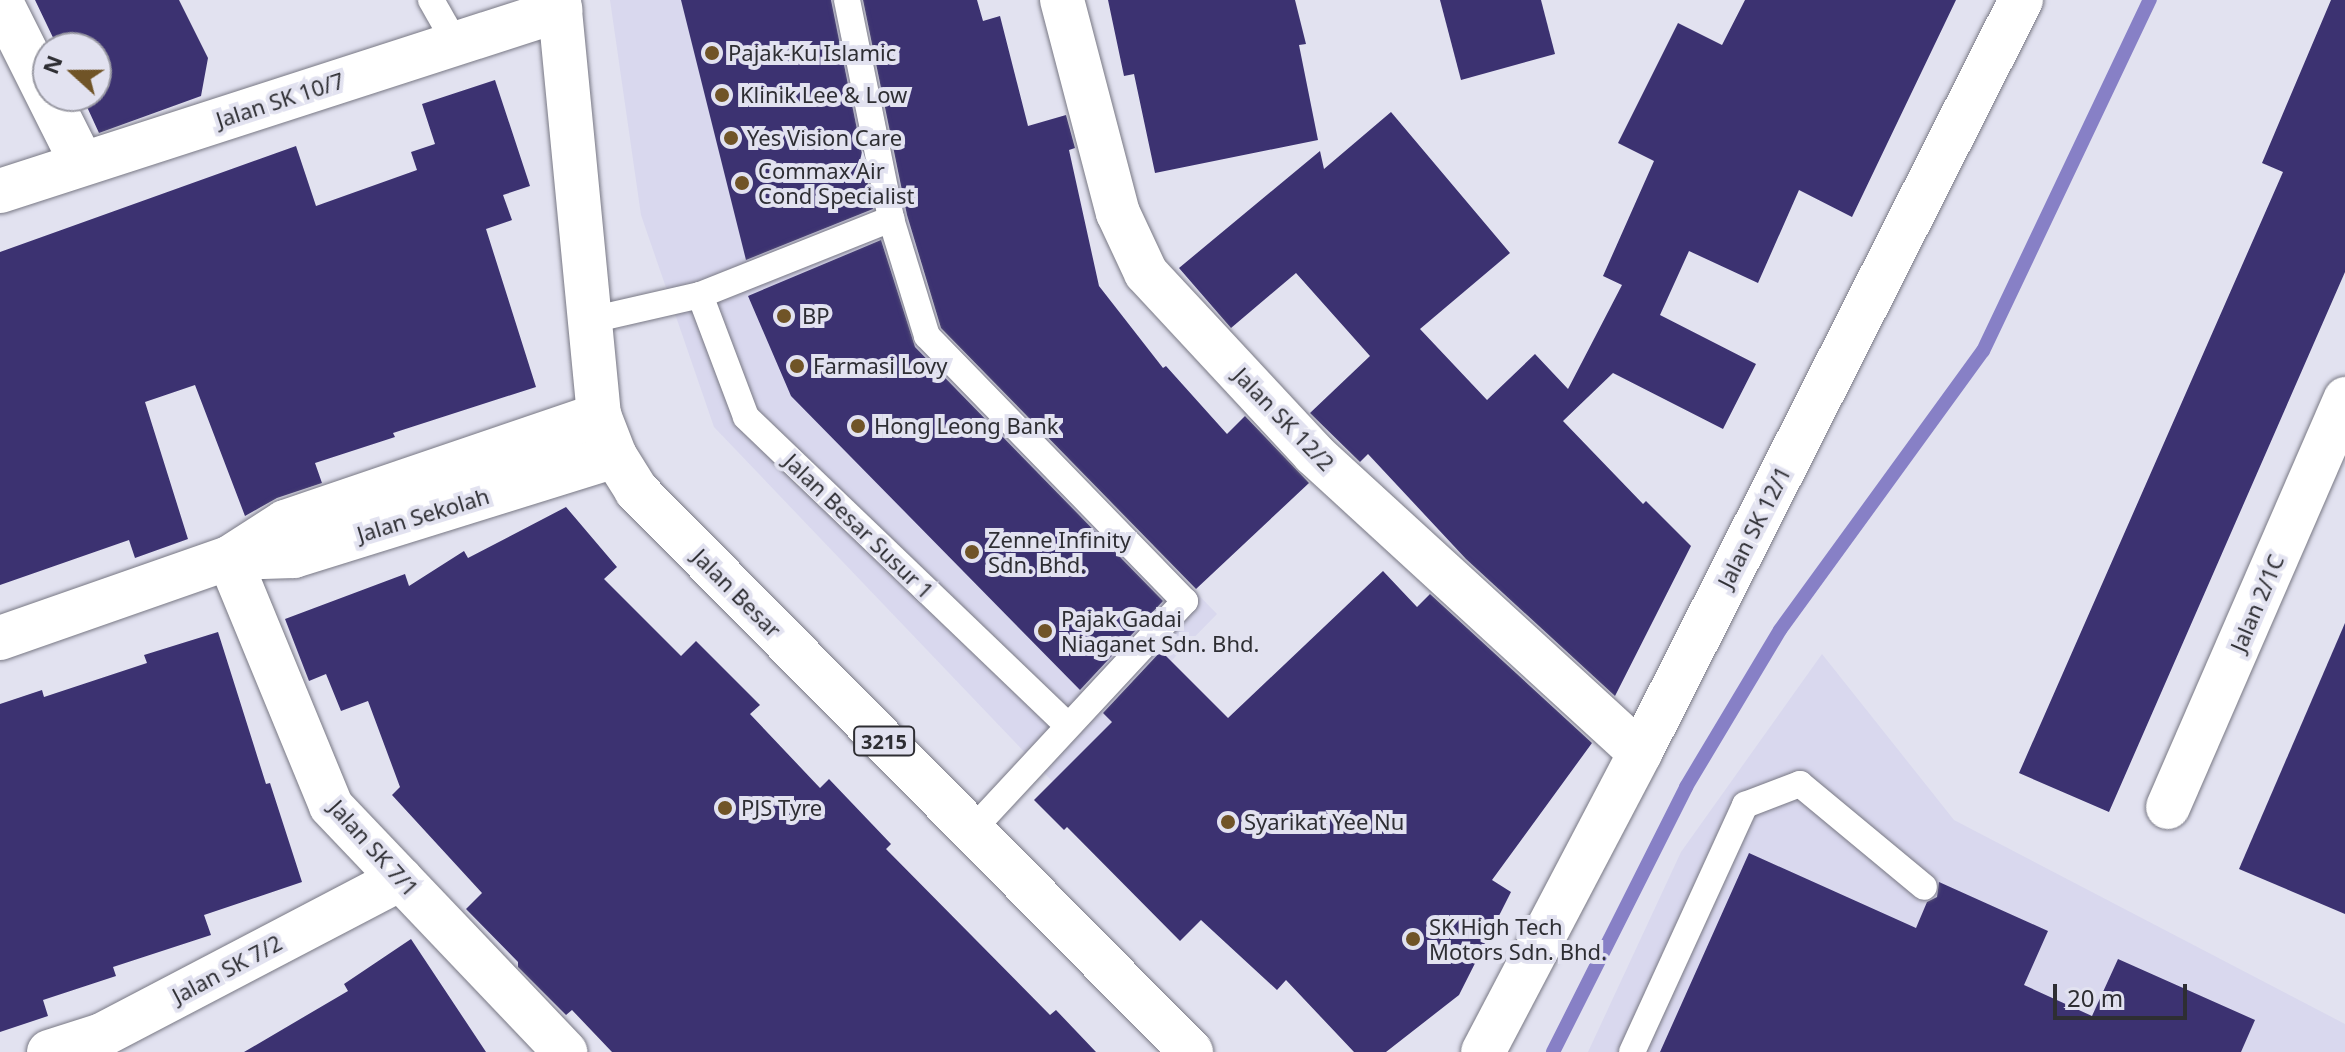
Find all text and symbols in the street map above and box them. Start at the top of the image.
north arrow [32,32,112,112]
place label: Pajak-Ku Islamic [728,40,896,66]
marker: Pajak-Ku Islamic [703,44,721,62]
text: N [34,50,69,78]
street label: Jalan SK 10/7 [213,67,347,133]
place label: Klinik Lee & Low [740,82,907,108]
marker: Klinik Lee & Low [711,84,733,106]
place label: Yes Vision Care [747,125,902,151]
marker: Yes Vision Care [722,129,740,147]
place label: Commax Air Cond Specialist [758,157,914,208]
marker: Commax Air Cond Specialist [733,174,751,192]
place label: BP [802,303,830,329]
marker: BP [773,305,795,327]
place label: Farmasi Lovy [813,353,947,379]
marker: Farmasi Lovy [788,357,806,375]
street label: Jalan SK 12/2 [1228,362,1340,476]
place label: Hong Leong Bank [874,413,1059,439]
marker: Hong Leong Bank [849,417,867,435]
street label: Jalan Besar Susur 1 [779,448,939,604]
street label: Jalan SK 12/1 [1712,462,1796,592]
street label: Jalan Sekolah [354,482,492,548]
place label: Zenne Infinity Sdn. Bhd. [988,526,1131,578]
street label: Jalan Besar [687,543,787,643]
marker: Zenne Infinity Sdn. Bhd. [963,543,981,561]
street label: Jalan 2/1C [2225,550,2289,656]
place label: Pajak Gadai Niaganet Sdn. Bhd. [1061,605,1259,656]
marker: Pajak Gadai Niaganet Sdn. Bhd. [1036,622,1054,640]
road number: 3215 [852,725,916,757]
street label: Jalan SK 7/1 [324,794,424,902]
place label: PJS Tyre [741,795,822,821]
marker: PJS Tyre [716,799,734,817]
place label: Syarikat Yee Nu [1244,809,1404,835]
marker: Syarikat Yee Nu [1219,813,1237,831]
place label: SK High Tech Motors Sdn. Bhd. [1429,913,1607,964]
street label: Jalan SK 7/2 [168,929,286,1009]
marker: SK High Tech Motors Sdn. Bhd. [1404,930,1422,948]
scale bar [2057,968,2191,1018]
text: 20 m [2067,981,2123,1014]

